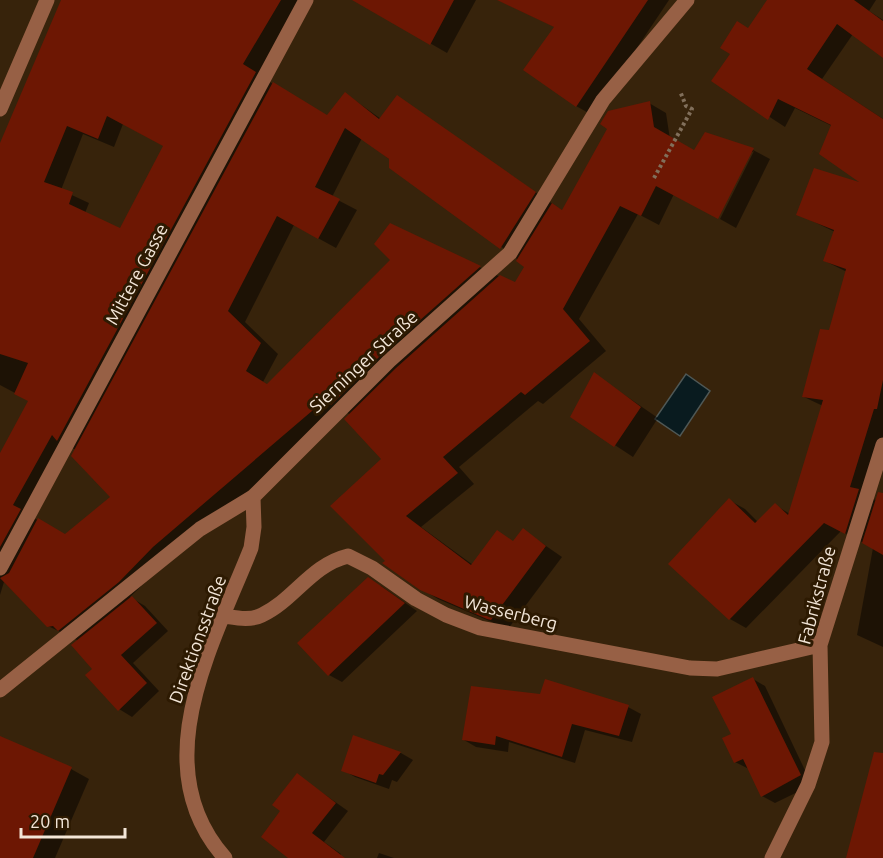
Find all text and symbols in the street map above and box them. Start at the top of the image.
street label: Mittere Gasse [101,220,171,328]
street label: Sierninger Straße [305,306,421,416]
street label: Fabrikstraße [793,544,839,646]
street label: Direktionsstraße [165,572,229,706]
street label: Wasserberg [462,591,560,633]
scale bar [21,801,124,839]
text: 20 m [30,811,70,831]

